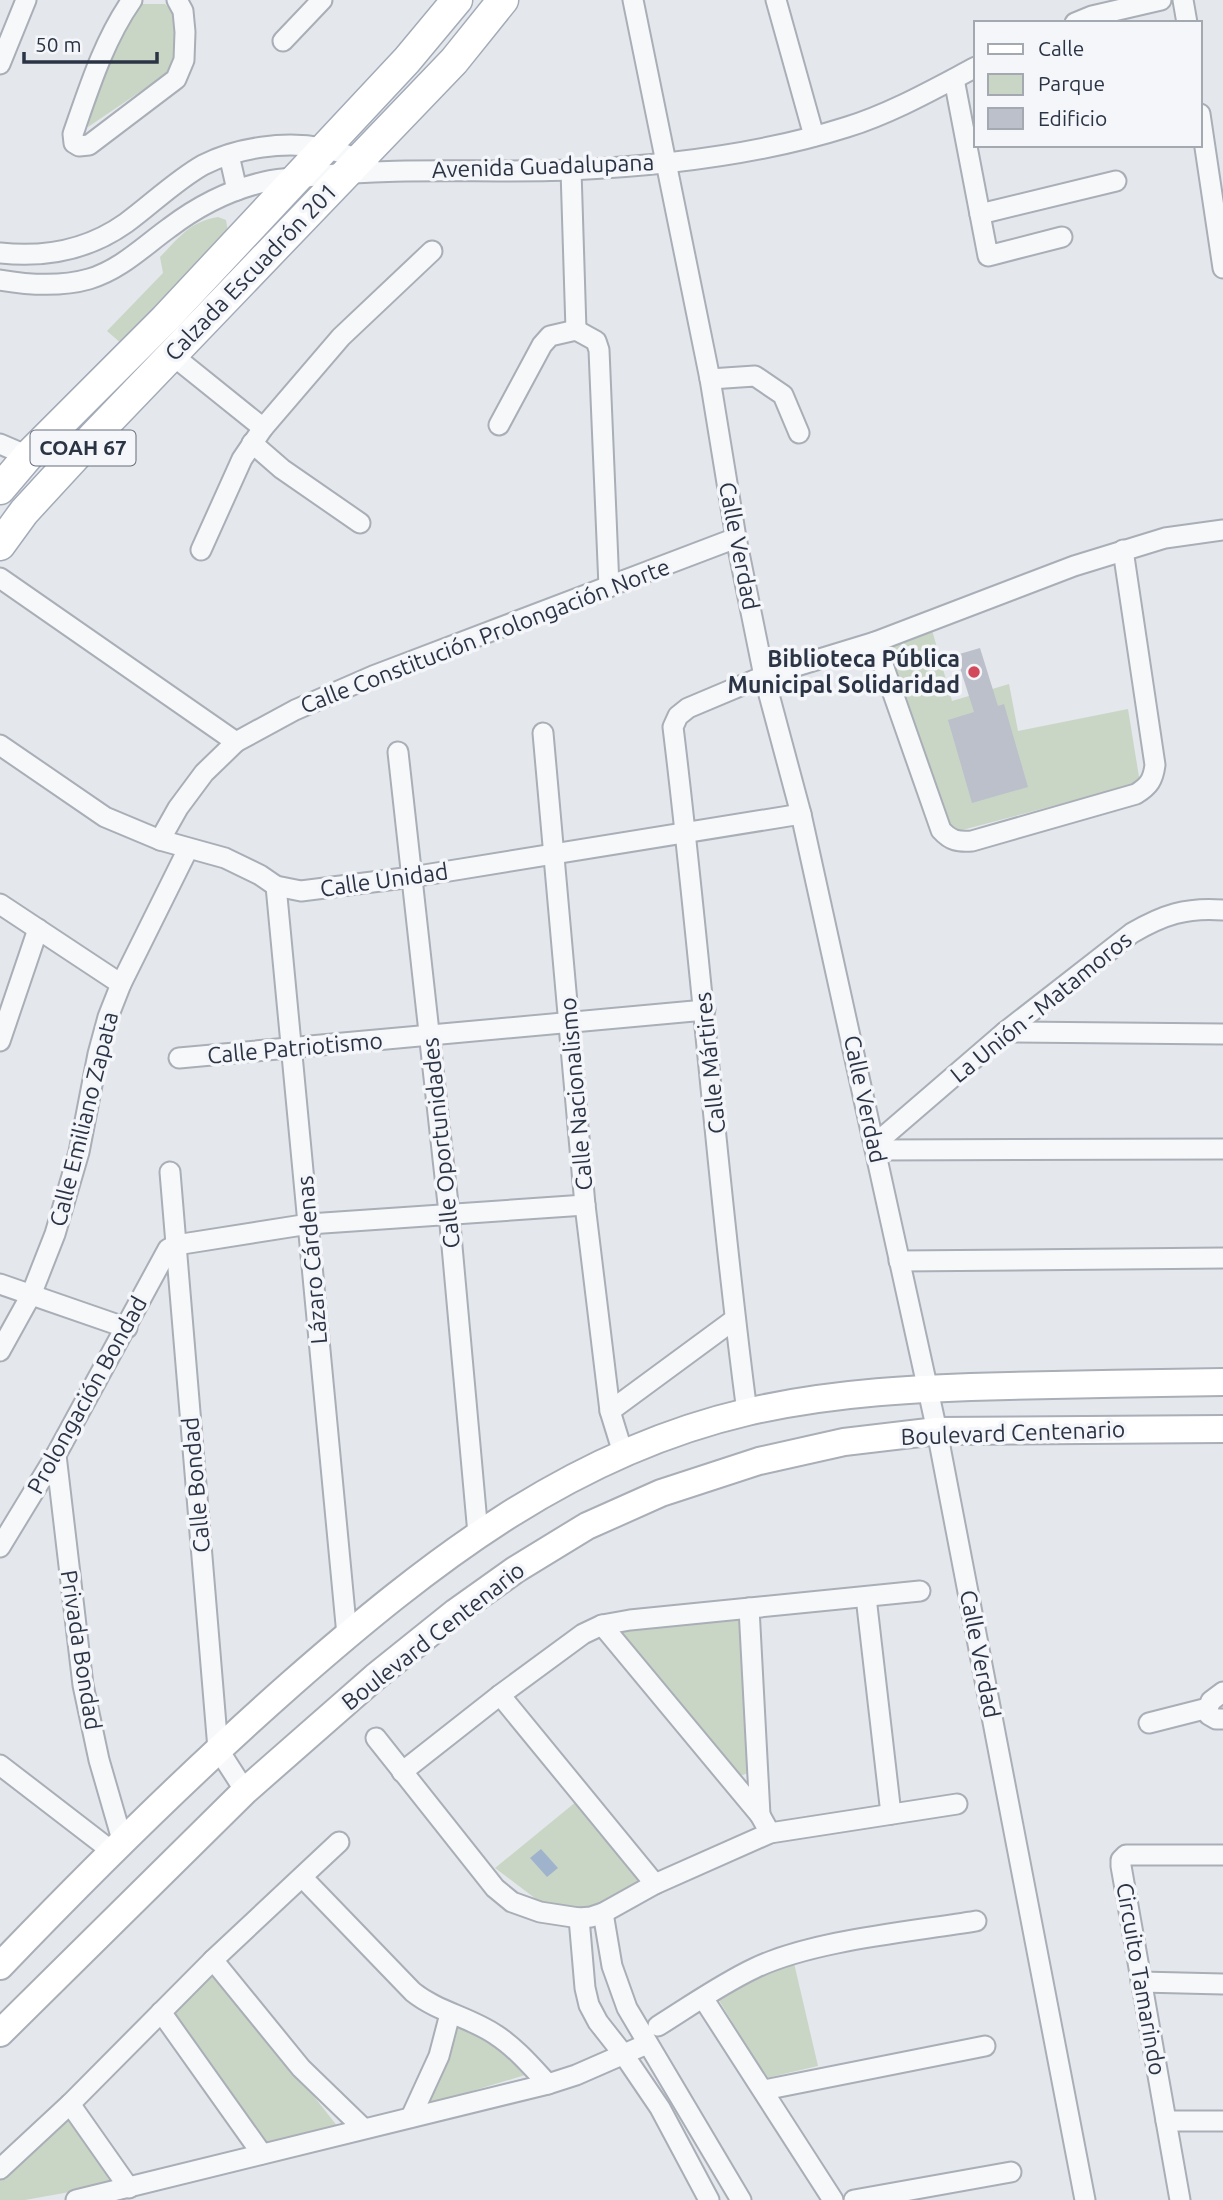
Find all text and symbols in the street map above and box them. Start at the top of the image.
scale bar [24,21,158,65]
legend [974,21,1202,147]
text: 50 m [35,32,82,56]
text: Calle [1038,36,1084,60]
text: Parque [1038,71,1105,95]
text: Edificio [1038,106,1107,130]
street label: Avenida Guadalupana [431,149,655,182]
street label: Calzada Escuadrón 201 [160,178,342,365]
road number: COAH 67 [31,430,136,466]
street label: Calle Verdad [715,480,764,612]
street label: Calle Constitución Prolongación Norte [297,553,673,718]
place label: Biblioteca Pública Municipal Solidaridad [727,646,960,697]
marker: Biblioteca Pública Municipal Solidaridad [966,664,982,680]
street label: Calle Unidad [318,858,450,901]
street label: La Unión - Matamoros [945,926,1136,1087]
street label: Calle Mártires [690,991,729,1135]
street label: Calle Nacionalismo [555,996,596,1192]
street label: Calle Emiliano Zapata [45,1009,122,1229]
street label: Calle Patriotismo [206,1027,384,1068]
street label: Calle Verdad [840,1033,891,1165]
street label: Calle Oportunidades [417,1036,464,1250]
street label: Lázaro Cárdenas [292,1175,331,1345]
street label: Prolongación Bondad [22,1292,151,1498]
street label: Calle Bondad [177,1416,214,1554]
street label: Boulevard Centenario [900,1416,1126,1449]
street label: Boulevard Centenario [336,1557,529,1715]
street label: Privada Bondad [57,1568,106,1732]
street label: Calle Verdad [956,1588,1005,1720]
street label: Circuito Tamarindo [1112,1881,1171,2077]

